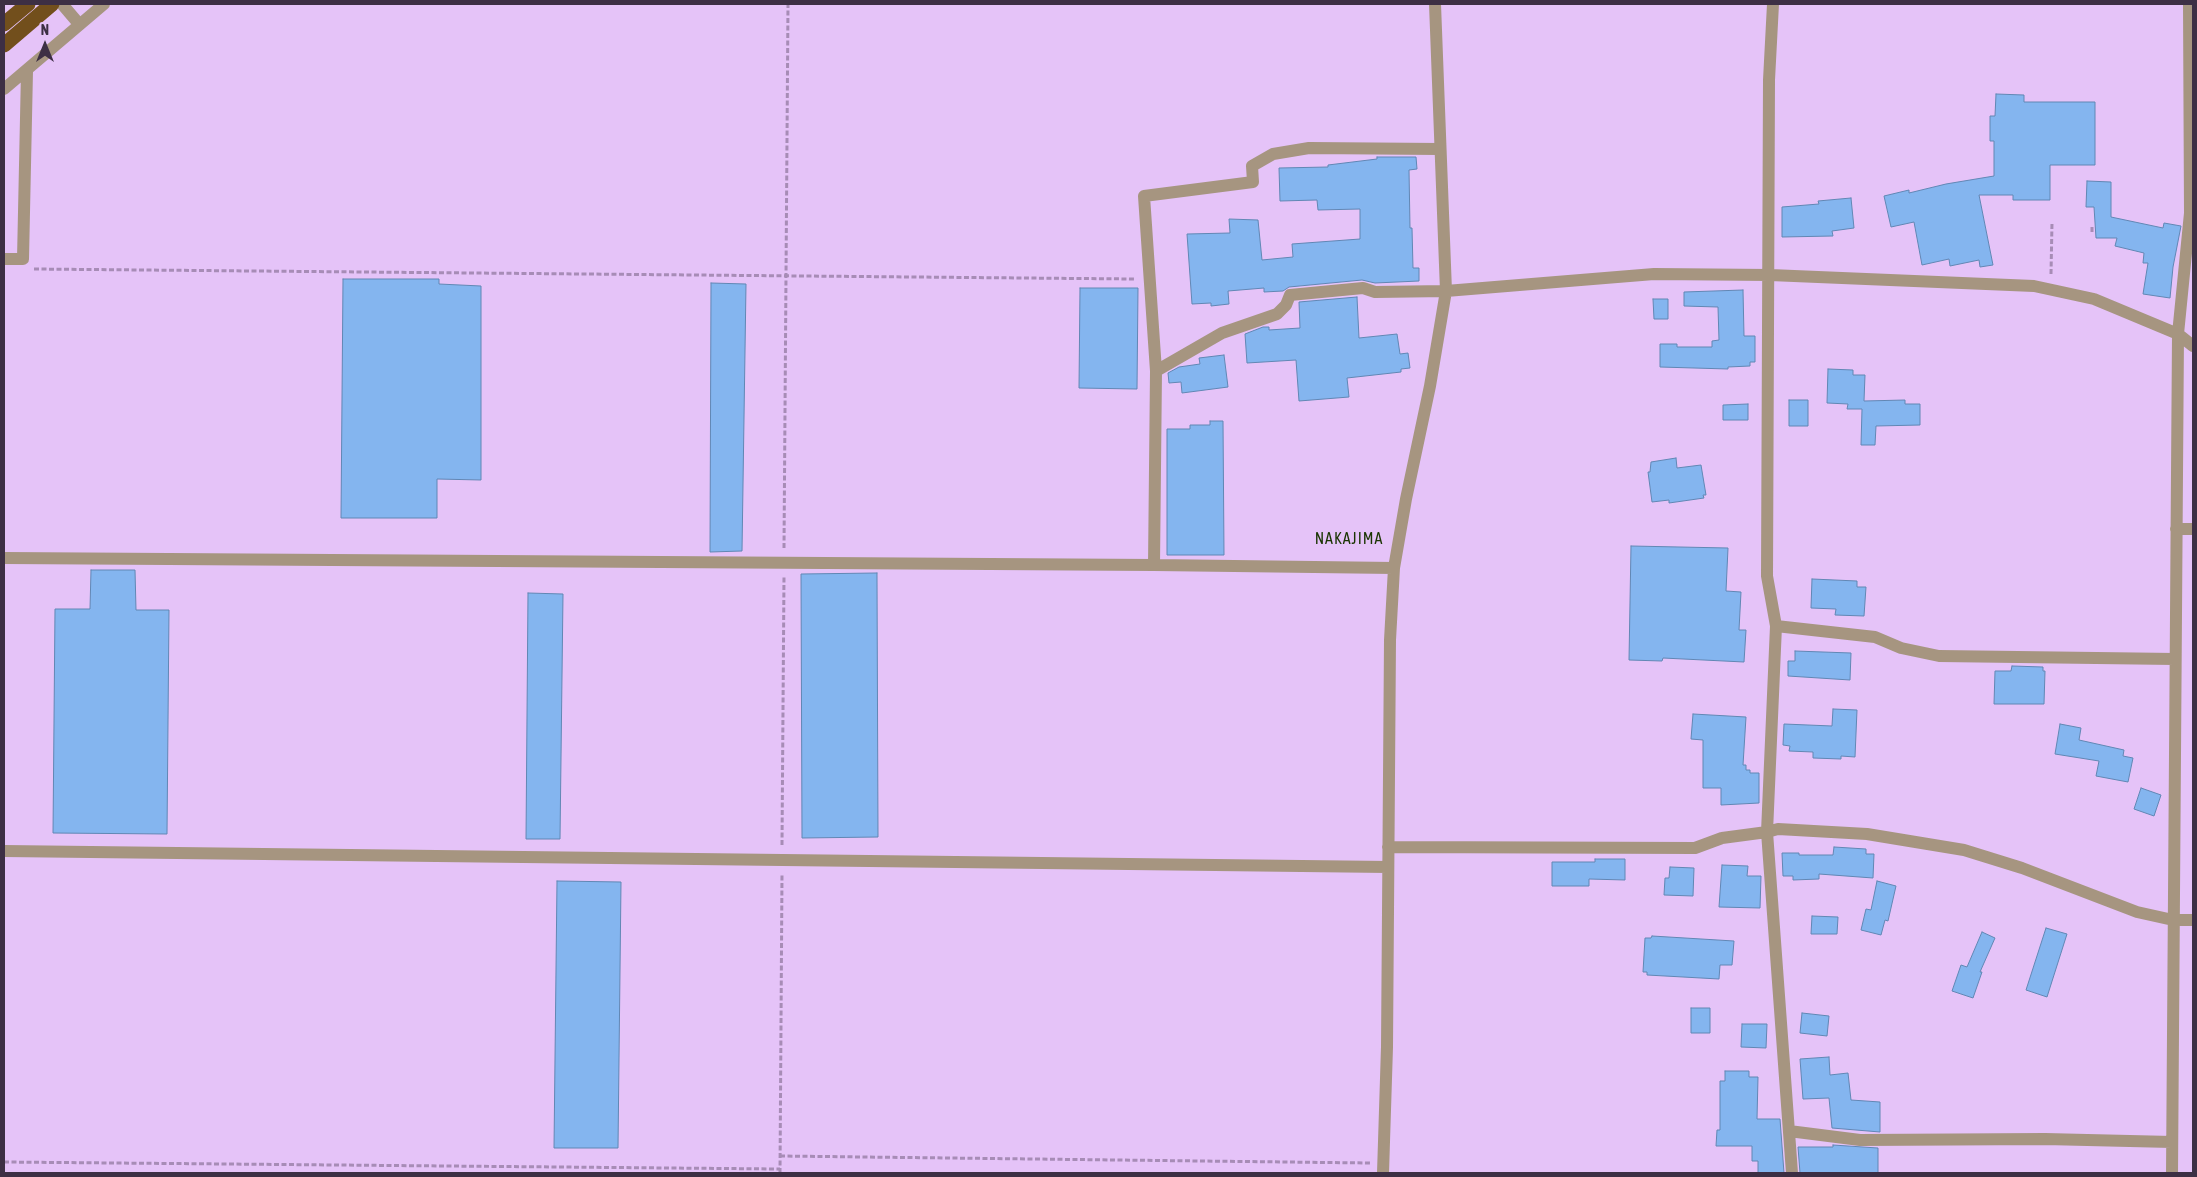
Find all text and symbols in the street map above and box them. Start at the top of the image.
north arrow [20,20,70,70]
text: N [41,22,49,38]
district label: NAKAJIMA [1314,529,1384,549]

